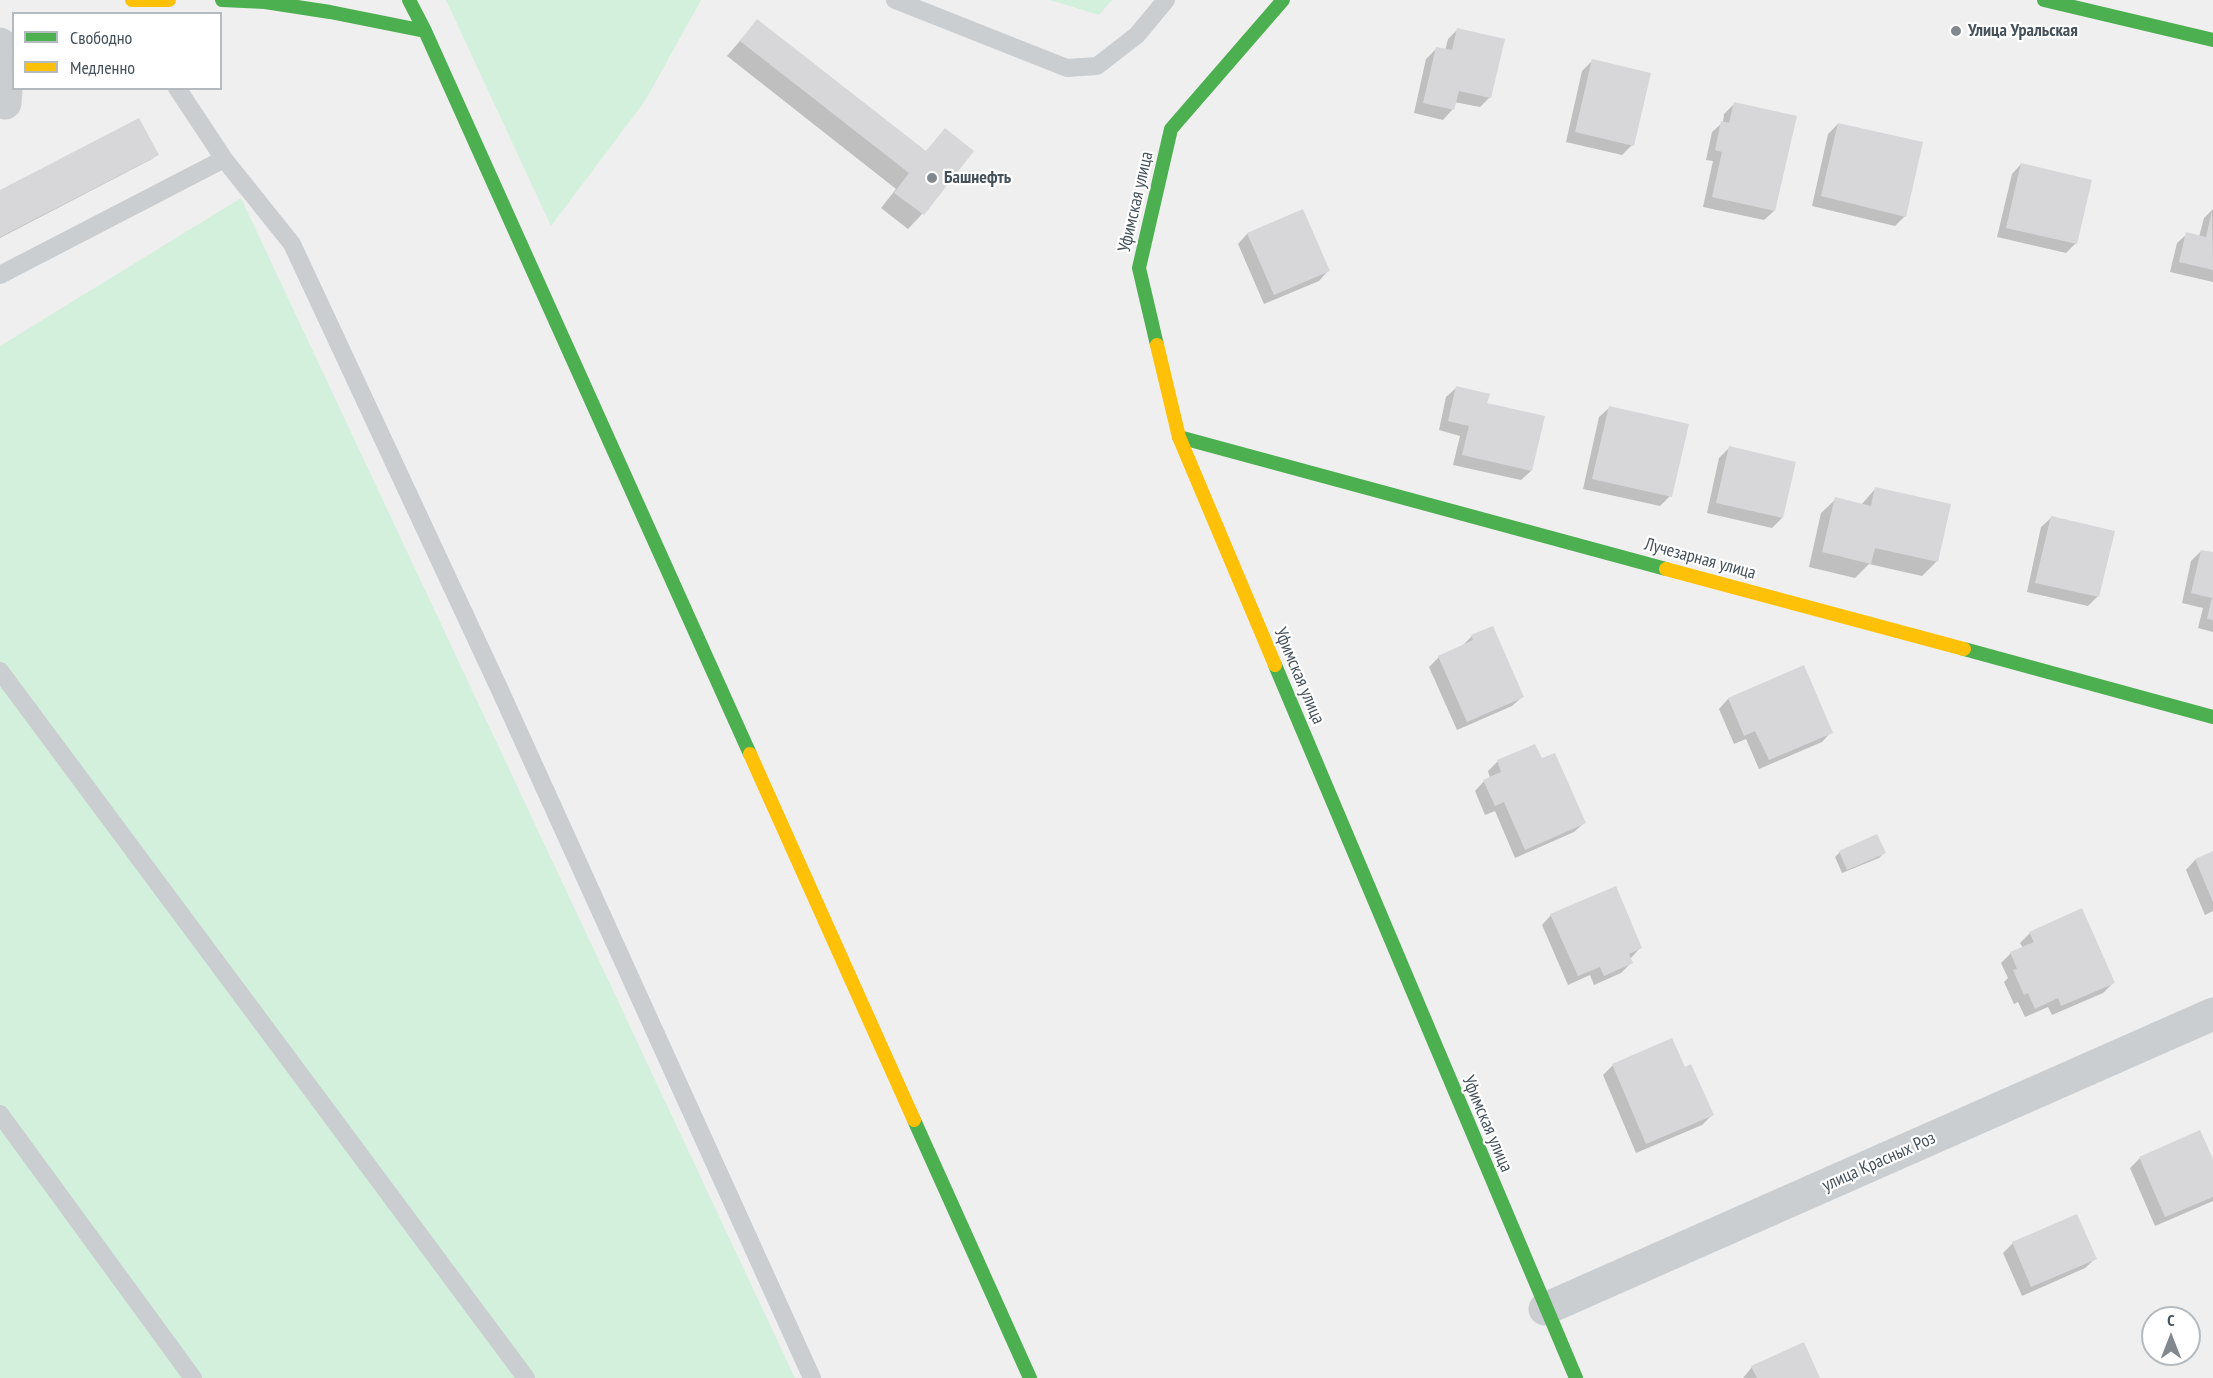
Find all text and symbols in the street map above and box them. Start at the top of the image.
legend [12,12,222,90]
place label: Улица Уральская [1968,20,2078,42]
marker: Улица Уральская [1949,24,1963,38]
text: Свободно [70,26,132,49]
text: Медленно [70,56,135,79]
street label: Уфимская улица [1114,150,1158,254]
place label: Башнефть [944,167,1011,189]
marker: Башнефть [925,171,939,185]
street label: Лучезарная улица [1642,534,1758,584]
street label: Уфимская улица [1269,625,1329,727]
street label: Уфимская улица [1457,1073,1517,1175]
street label: улица Красных Роз [1819,1127,1939,1197]
north arrow [2141,1306,2201,1366]
text: С [2167,1310,2175,1330]

